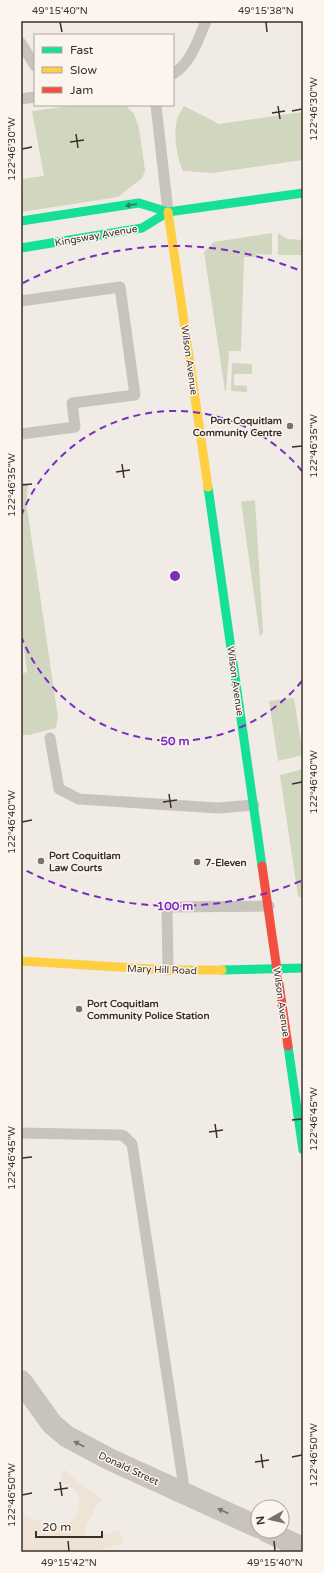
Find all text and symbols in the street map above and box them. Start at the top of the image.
text: 49°15'40"N [32,5,88,17]
text: 49°15'38"N [238,5,294,17]
legend [34,34,174,106]
text: Fast [70,43,94,57]
text: Slow [70,63,97,77]
text: 122°46'30"W [308,77,320,141]
text: Jam [70,83,93,97]
text: 122°46'30"W [6,117,18,181]
one-way arrow [125,202,137,208]
street label: Kingsway Avenue [54,223,139,249]
street label: Wilson Avenue [178,324,200,396]
text: 122°46'35"W [308,414,320,478]
place label: Port Coquitlam Community Centre [193,415,282,439]
marker: Port Coquitlam Community Centre [285,421,295,431]
text: 122°46'35"W [6,453,18,517]
centre of rings [168,569,182,583]
street label: Wilson Avenue [224,645,246,717]
text: 50 m [160,734,190,748]
text: 122°46'40"W [308,750,320,814]
text: 122°46'40"W [6,790,18,854]
place label: Port Coquitlam Law Courts [49,850,121,874]
marker: Port Coquitlam Law Courts [36,856,46,866]
marker: 7-Eleven [192,857,202,867]
place label: 7-Eleven [205,857,247,869]
text: 100 m [157,899,193,913]
street label: Mary Hill Road [127,963,197,977]
street label: Wilson Avenue [270,966,292,1038]
place label: Port Coquitlam Community Police Station [87,998,210,1022]
marker: Port Coquitlam Community Police Station [74,1004,84,1014]
text: 122°46'45"W [308,1087,320,1151]
text: 122°46'45"W [6,1126,18,1190]
text: 122°46'50"W [308,1423,320,1487]
one-way arrow [74,1441,85,1447]
street label: Donald Street [97,1450,161,1488]
text: 122°46'50"W [6,1463,18,1527]
north arrow [250,1499,290,1539]
one-way arrow [217,1508,228,1514]
scale bar [36,1513,102,1539]
text: N [254,1515,268,1526]
text: 20 m [42,1520,71,1534]
text: 49°15'42"N [41,1557,97,1569]
text: 49°15'40"N [247,1557,303,1569]

